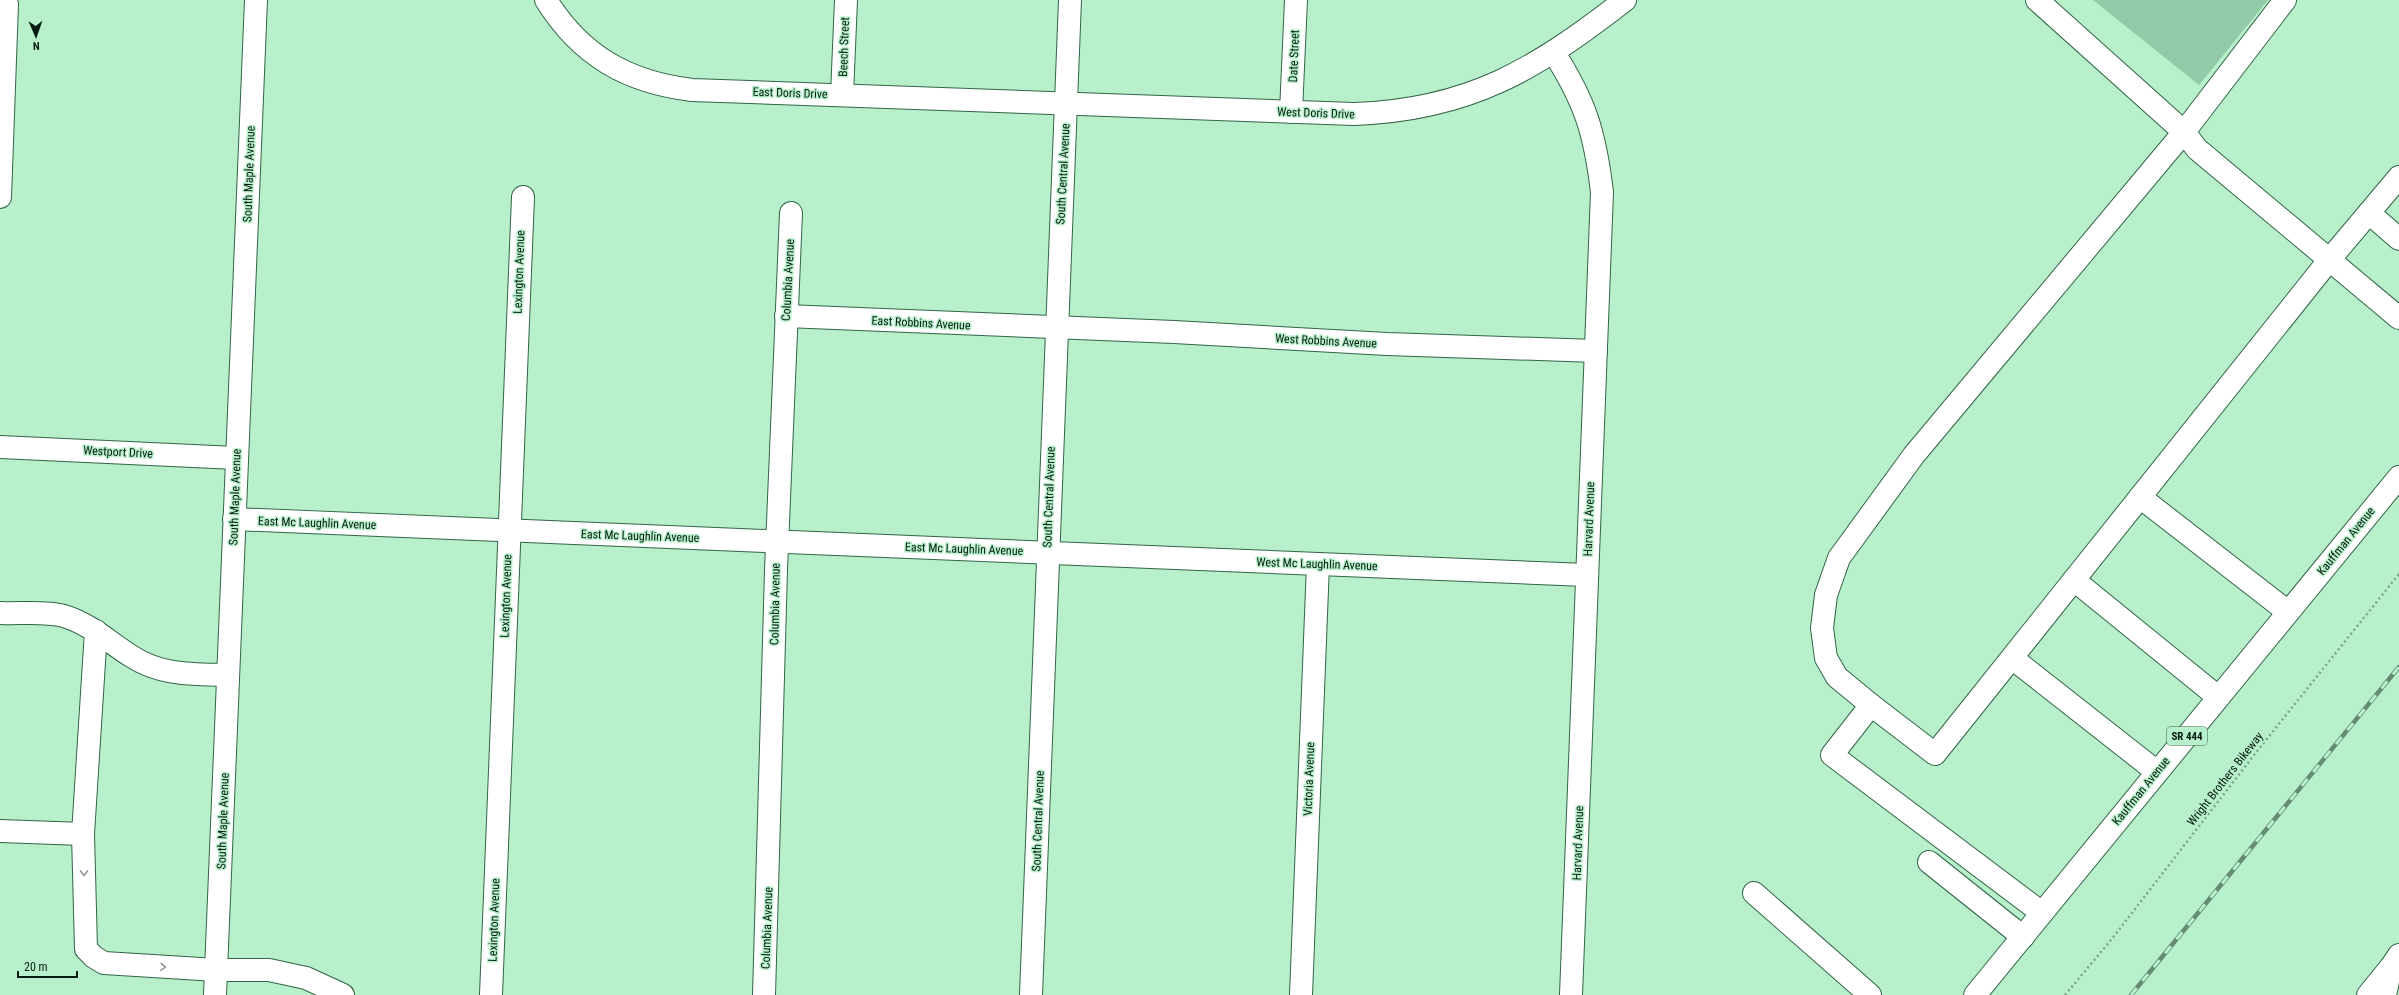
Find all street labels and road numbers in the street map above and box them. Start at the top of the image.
street label: Beech Street [836,16,852,77]
street label: Date Street [1286,29,1302,83]
street label: East Doris Drive [752,85,828,101]
street label: West Doris Drive [1277,105,1356,121]
street label: South Central Avenue [1053,123,1073,225]
street label: South Maple Avenue [240,125,258,222]
street label: Lexington Avenue [511,230,527,314]
street label: Columbia Avenue [779,238,797,321]
street label: East Robbins Avenue [871,313,971,333]
street label: West Robbins Avenue [1275,331,1378,351]
street label: Westport Drive [83,443,154,461]
street label: South Central Avenue [1040,446,1058,548]
street label: South Maple Avenue [226,448,244,545]
street label: Harvard Avenue [1581,481,1597,556]
street label: Kauffman Avenue [2314,504,2378,578]
street label: East Mc Laughlin Avenue [258,514,377,532]
street label: East Mc Laughlin Avenue [581,527,700,545]
street label: East Mc Laughlin Avenue [905,540,1024,558]
street label: Lexington Avenue [498,554,514,638]
street label: West Mc Laughlin Avenue [1256,555,1378,573]
street label: Columbia Avenue [767,562,783,645]
road number: SR 444 [2167,727,2207,745]
street label: Wright Brothers Bikeway [2184,729,2266,829]
street label: Victoria Avenue [1301,741,1317,816]
street label: Kauffman Avenue [2109,754,2173,828]
street label: South Central Avenue [1029,770,1047,872]
street label: South Maple Avenue [214,772,232,869]
street label: Harvard Avenue [1570,805,1586,880]
street label: Lexington Avenue [486,878,502,962]
street label: Columbia Avenue [759,886,775,969]

